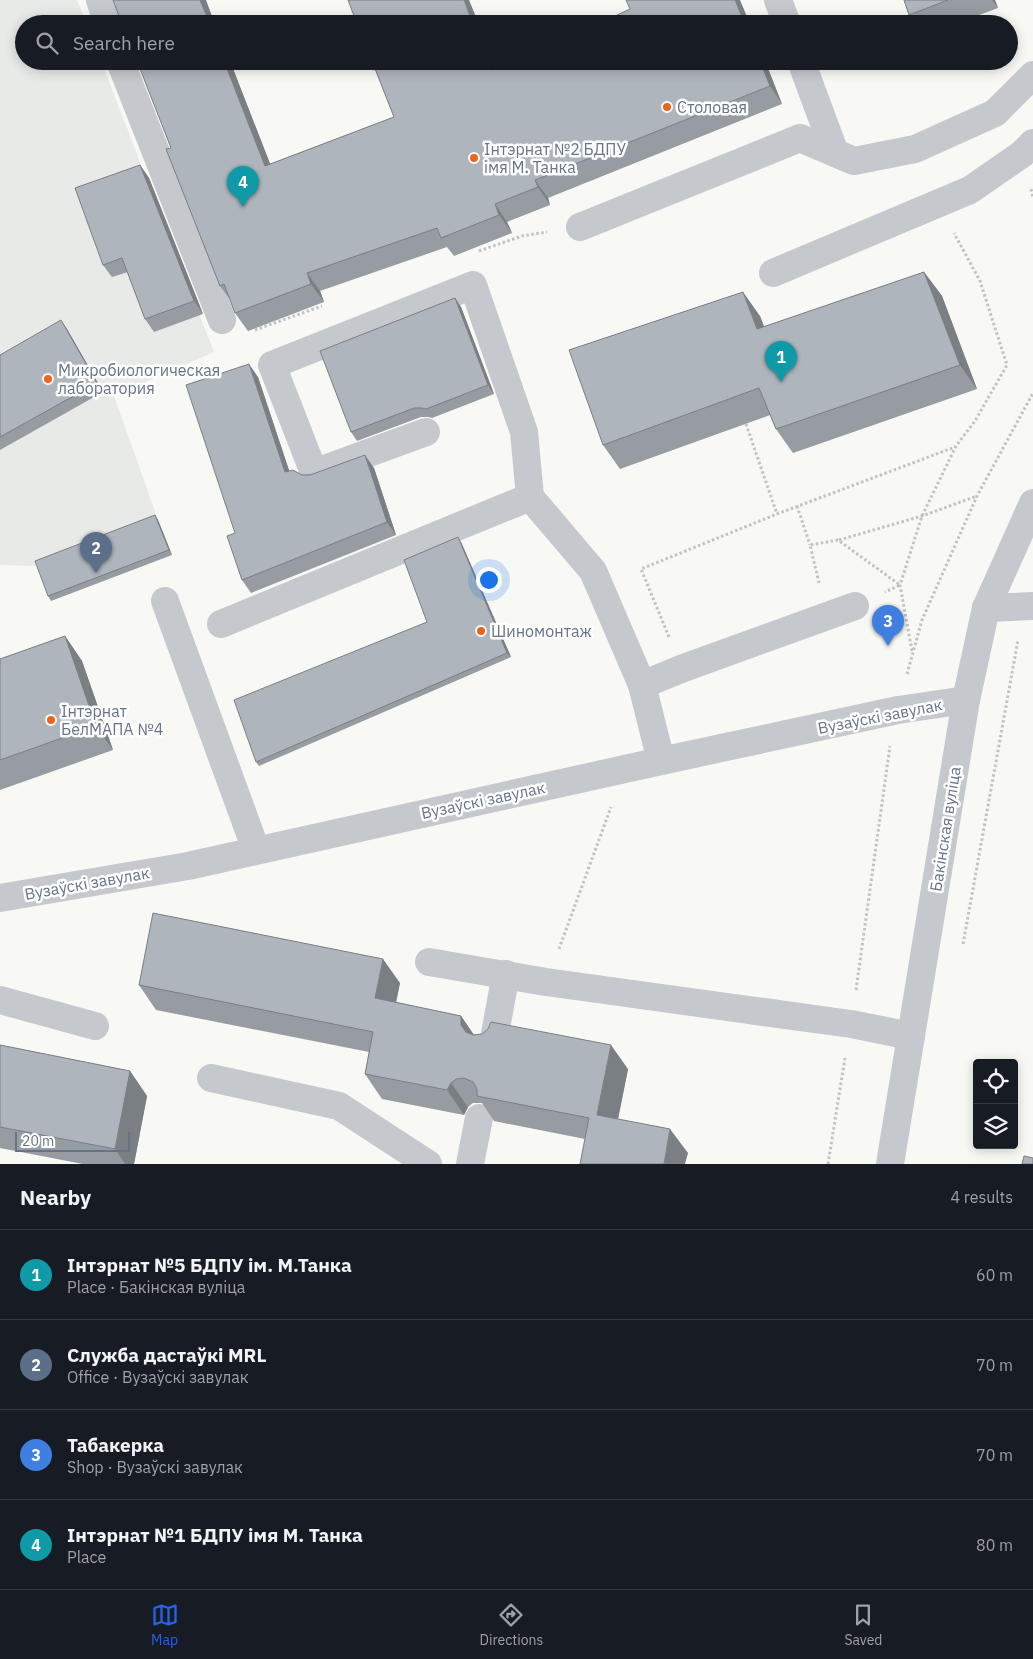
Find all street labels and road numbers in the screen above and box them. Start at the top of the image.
street label: Вузаўскі завулак [816,694,944,738]
street label: Бакінская вуліца [925,765,965,893]
street label: Вузаўскі завулак [419,777,547,823]
street label: Вузаўскі завулак [23,862,151,904]

